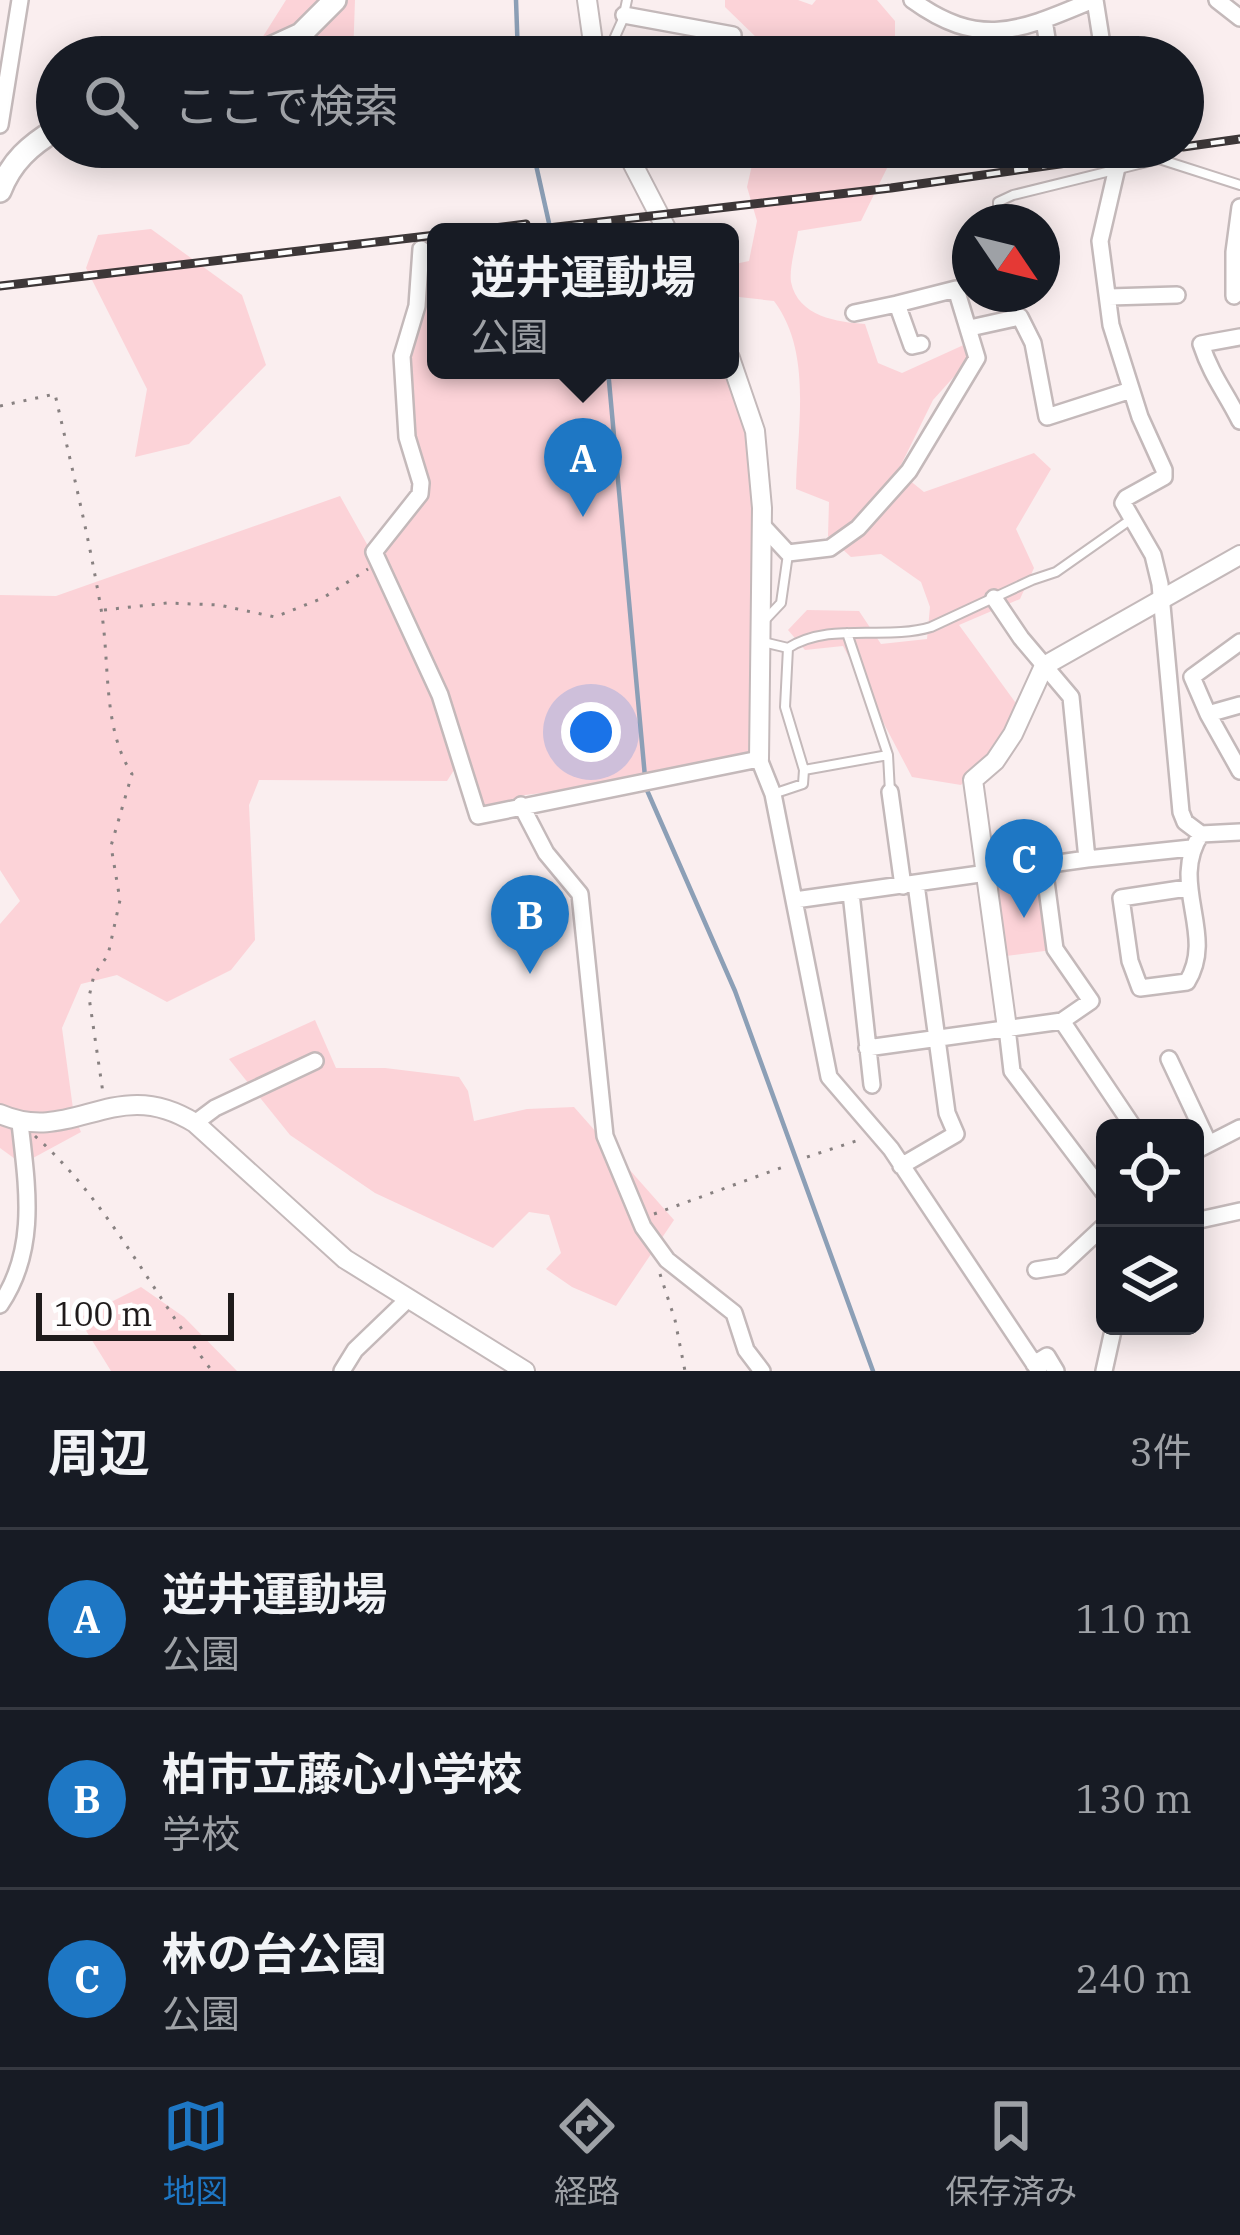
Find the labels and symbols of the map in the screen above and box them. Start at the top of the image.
north arrow [952,204,1060,312]
pin: A [544,418,622,517]
your location [561,702,621,762]
pin: C [985,819,1063,918]
pin: B [491,875,569,974]
scale bar [36,1287,234,1340]

